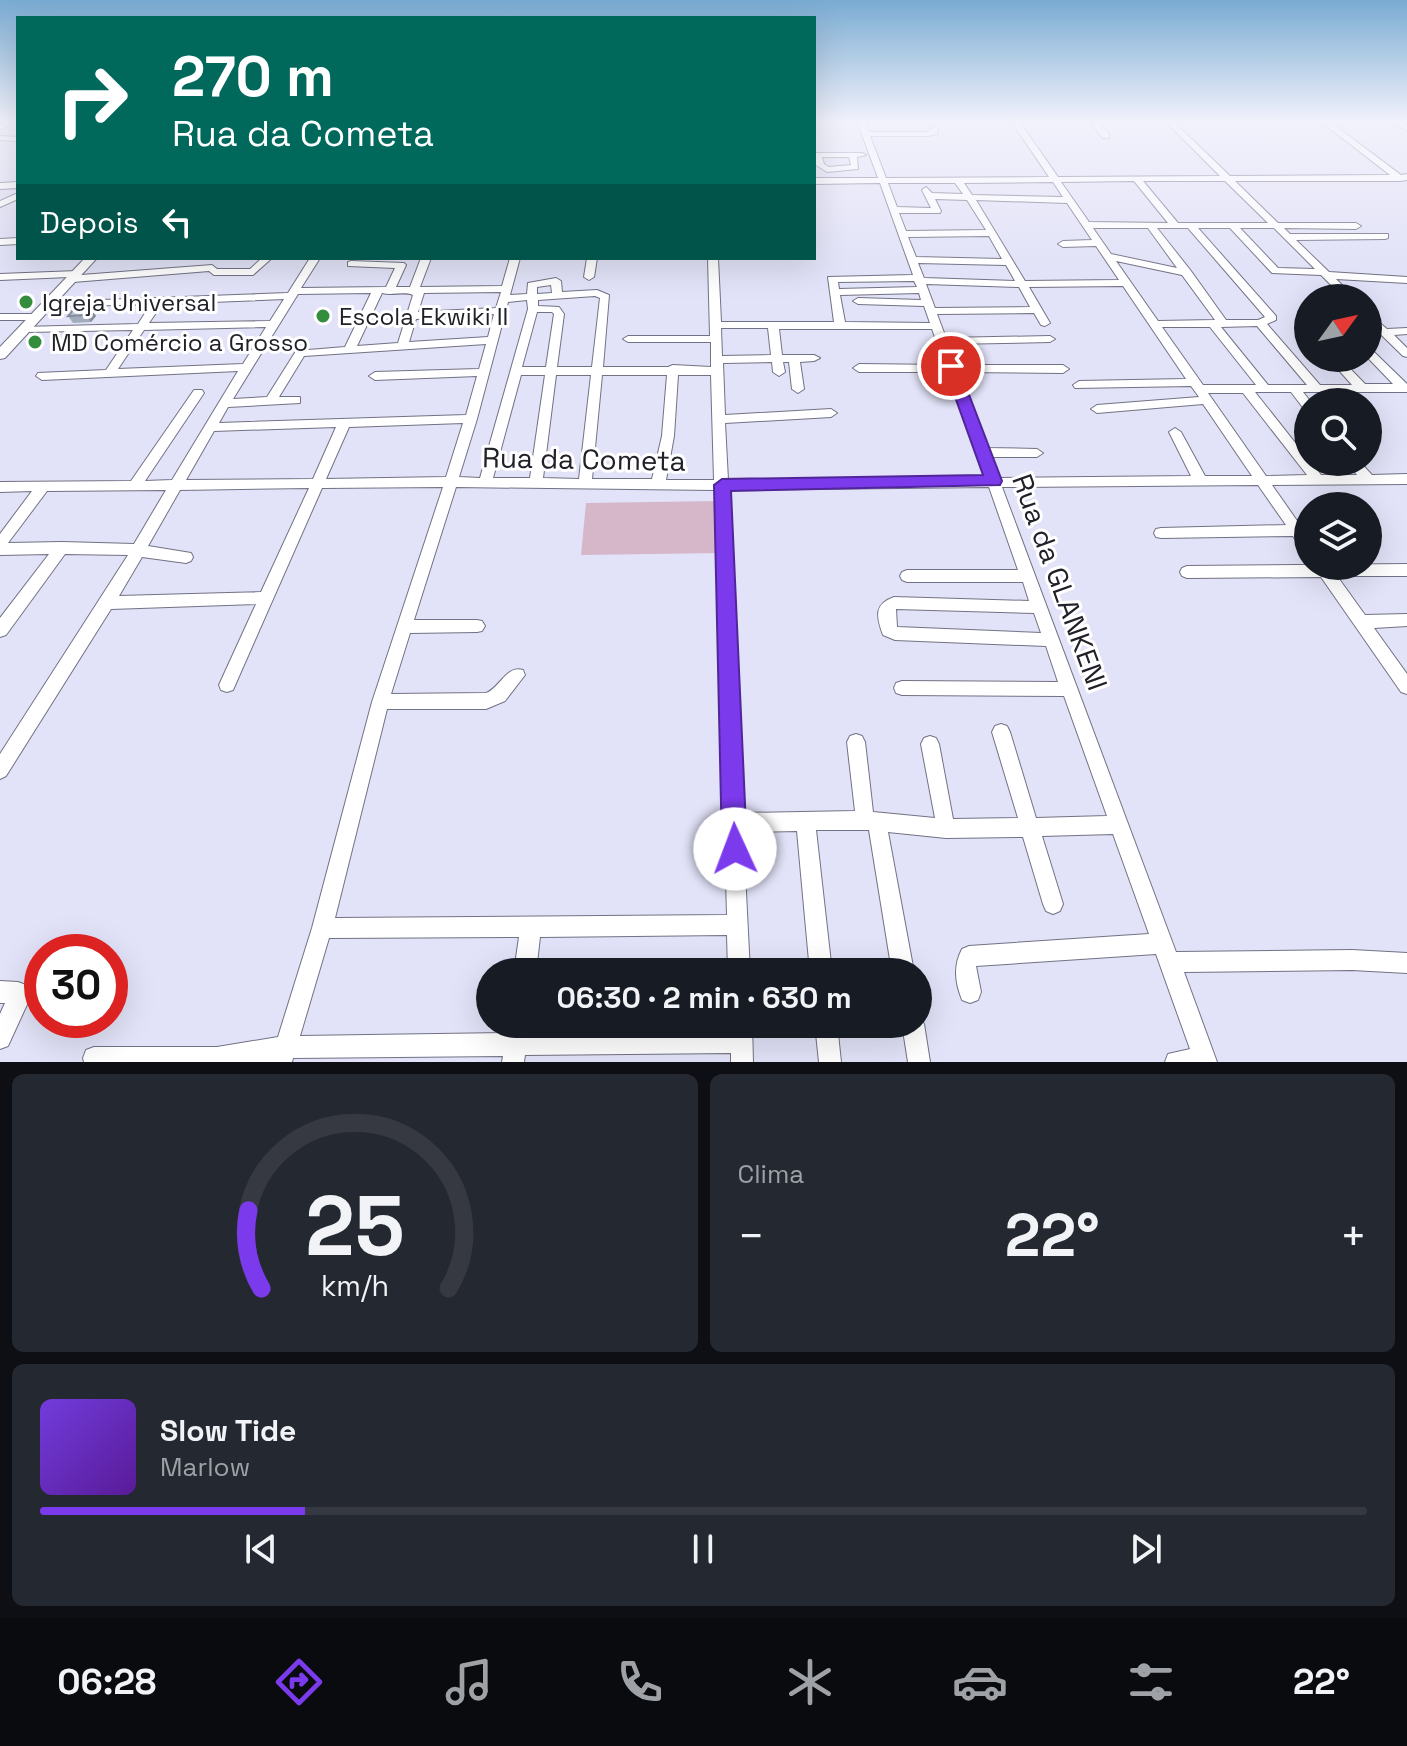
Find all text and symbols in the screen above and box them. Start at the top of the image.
text: 270 m [172,41,334,112]
icon: right [40,48,144,152]
text: Rua da Cometa [172,111,434,157]
icon: left [155,200,199,244]
text: Depois [40,203,139,242]
north arrow [1294,284,1382,372]
map controls [1294,284,1382,580]
place label: Igreja Universal [42,287,216,318]
marker: Igreja Universal [17,293,35,311]
place label: Escola Ekwiki II [339,301,508,332]
marker: Escola Ekwiki II [314,307,332,325]
place label: MD Comércio a Grosso [51,327,308,358]
pin [917,332,985,400]
marker: MD Comércio a Grosso [26,333,44,351]
icon: arrive [929,344,973,388]
button: search [1294,388,1382,476]
street label: Rua da Cometa [482,439,686,479]
street label: Rua da GLANKENI [1004,469,1116,695]
button: layers [1294,492,1382,580]
position arrow [693,807,777,891]
speed limit sign: 30 [24,934,128,1038]
text: 06:30 · 2 min · 630 m [556,978,852,1017]
text: Clima [738,1157,804,1191]
text: 25 [305,1173,404,1279]
text: 22° [1005,1197,1100,1274]
text: − [738,1208,765,1264]
text: + [1340,1208,1367,1264]
text: km/h [321,1268,389,1304]
text: Slow Tide [160,1411,296,1450]
text: Marlow [160,1450,250,1484]
icon: previous [239,1527,283,1571]
icon: pause [681,1527,725,1571]
icon: next [1124,1527,1168,1571]
icon: directions [271,1654,327,1710]
icon: music [441,1654,497,1710]
icon: phone [612,1654,668,1710]
icon: climate [782,1654,838,1710]
icon: car [952,1654,1008,1710]
icon: filters [1123,1654,1179,1710]
text: 06:28 [57,1659,156,1705]
text: 22° [1293,1659,1350,1705]

